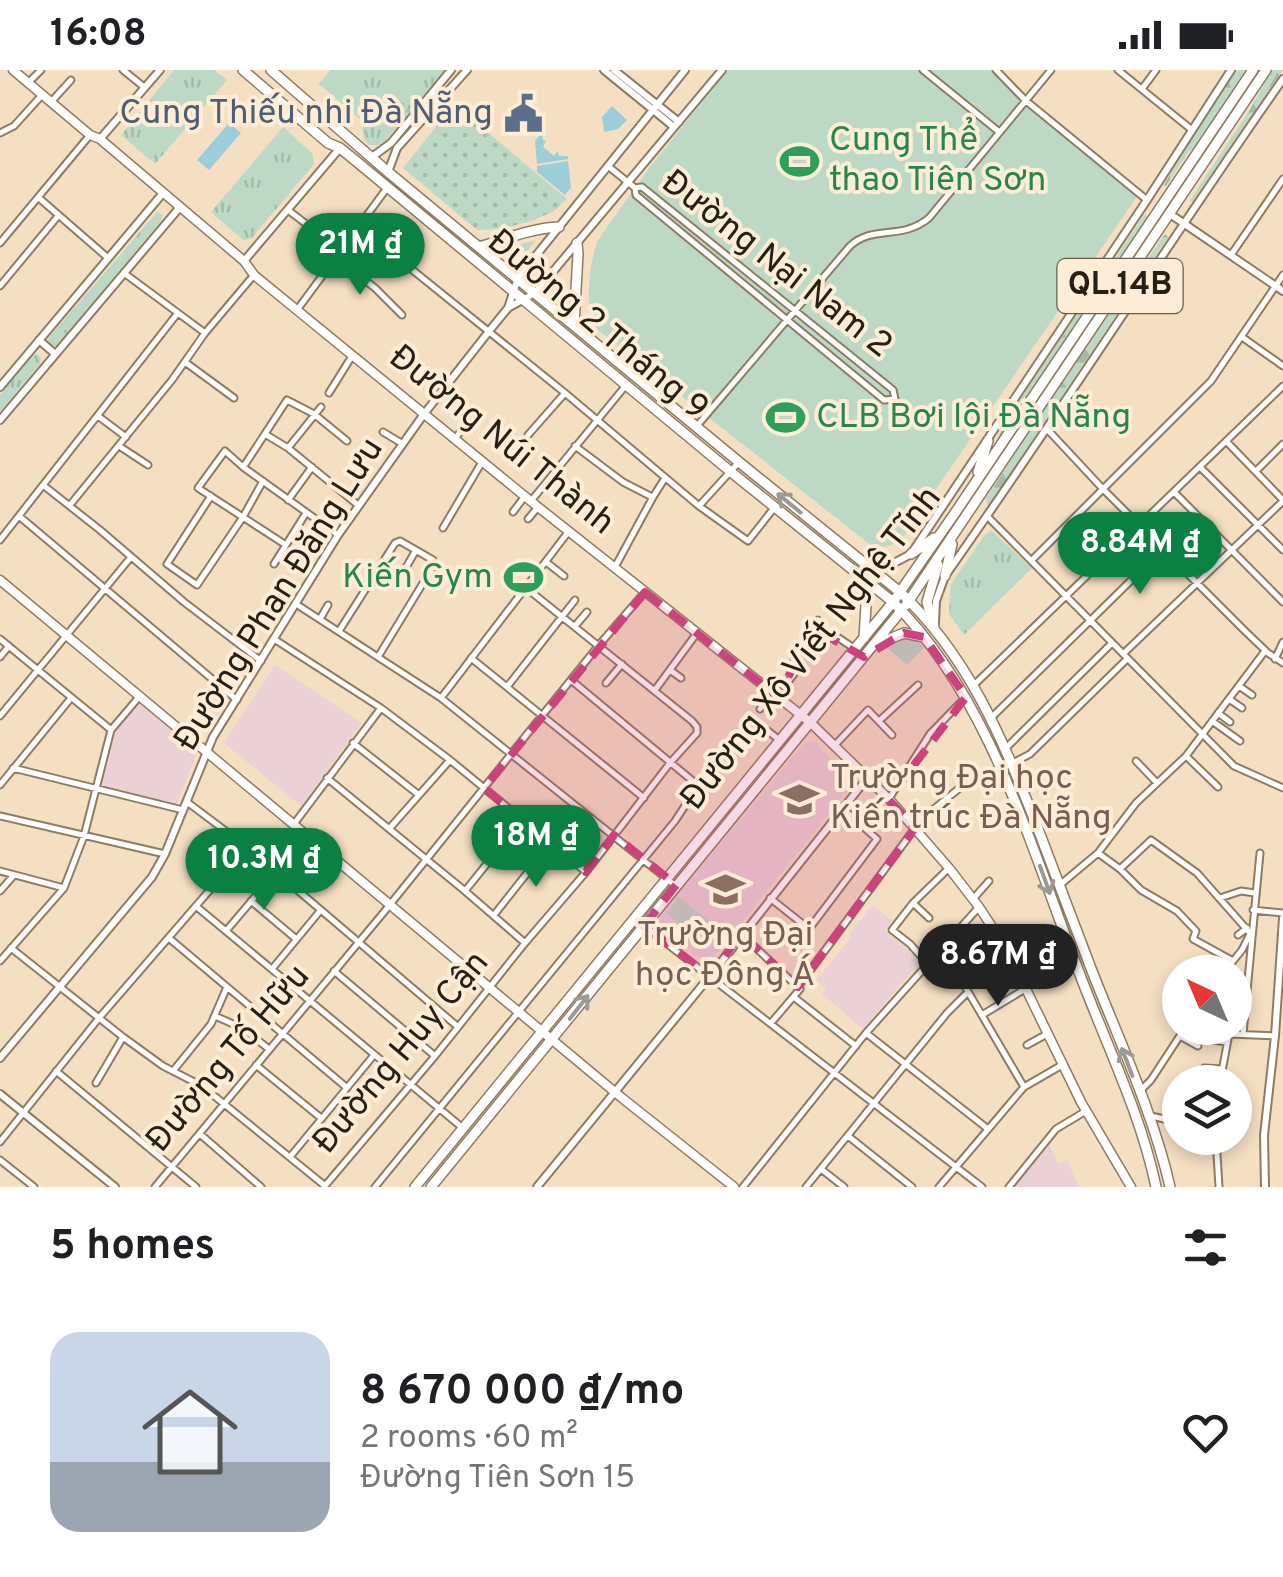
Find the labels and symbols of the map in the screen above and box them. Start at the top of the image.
place label: Cung Thiếu nhi Đà Nẵng [119,90,493,136]
public building icon: Cung Thiếu nhi Đà Nẵng [502,93,544,135]
place label: Cung Thể thao Tiên Sơn [829,116,1046,203]
sports icon: Cung Thể thao Tiên Sơn [778,140,820,182]
street label: Đường Nại Nam 2 [652,161,900,369]
pin: 21M ₫ [290,213,430,298]
street label: Đường 2 Tháng 9 [477,221,717,431]
road number: QL.14B [1058,259,1182,313]
street label: Đường Núi Thành [379,336,623,546]
place label: CLB Bơi lội Đà Nẵng [816,394,1131,440]
sports icon: CLB Bơi lội Đà Nẵng [765,397,807,439]
street label: Đường Phan Đăng Lưu [166,430,394,760]
street label: Đường Xô Viết Nghệ Tĩnh [672,478,952,820]
one-way arrow [776,492,802,514]
pin: 8.84M ₫ [1048,512,1232,597]
place label: Kiến Gym [342,556,493,600]
sports icon: Kiến Gym [502,557,544,599]
place label: Trường Đại học Kiến trúc Đà Nẵng [830,757,1112,841]
school or university icon: Trường Đại học Kiến trúc Đà Nẵng [779,778,821,820]
pin: 18M ₫ [466,805,606,890]
pin: 10.3M ₫ [172,828,356,913]
one-way arrow [1037,865,1055,895]
school or university icon: Trường Đại học Đông Á [704,868,746,910]
place label: Trường Đại học Đông Á [635,914,815,998]
pin: 8.67M ₫ [906,924,1090,1009]
street label: Đường Huy Cận [304,942,500,1164]
north arrow [1162,955,1252,1045]
street label: Đường Tố Hữu [137,956,321,1162]
one-way arrow [568,994,589,1021]
one-way arrow [1117,1047,1135,1078]

